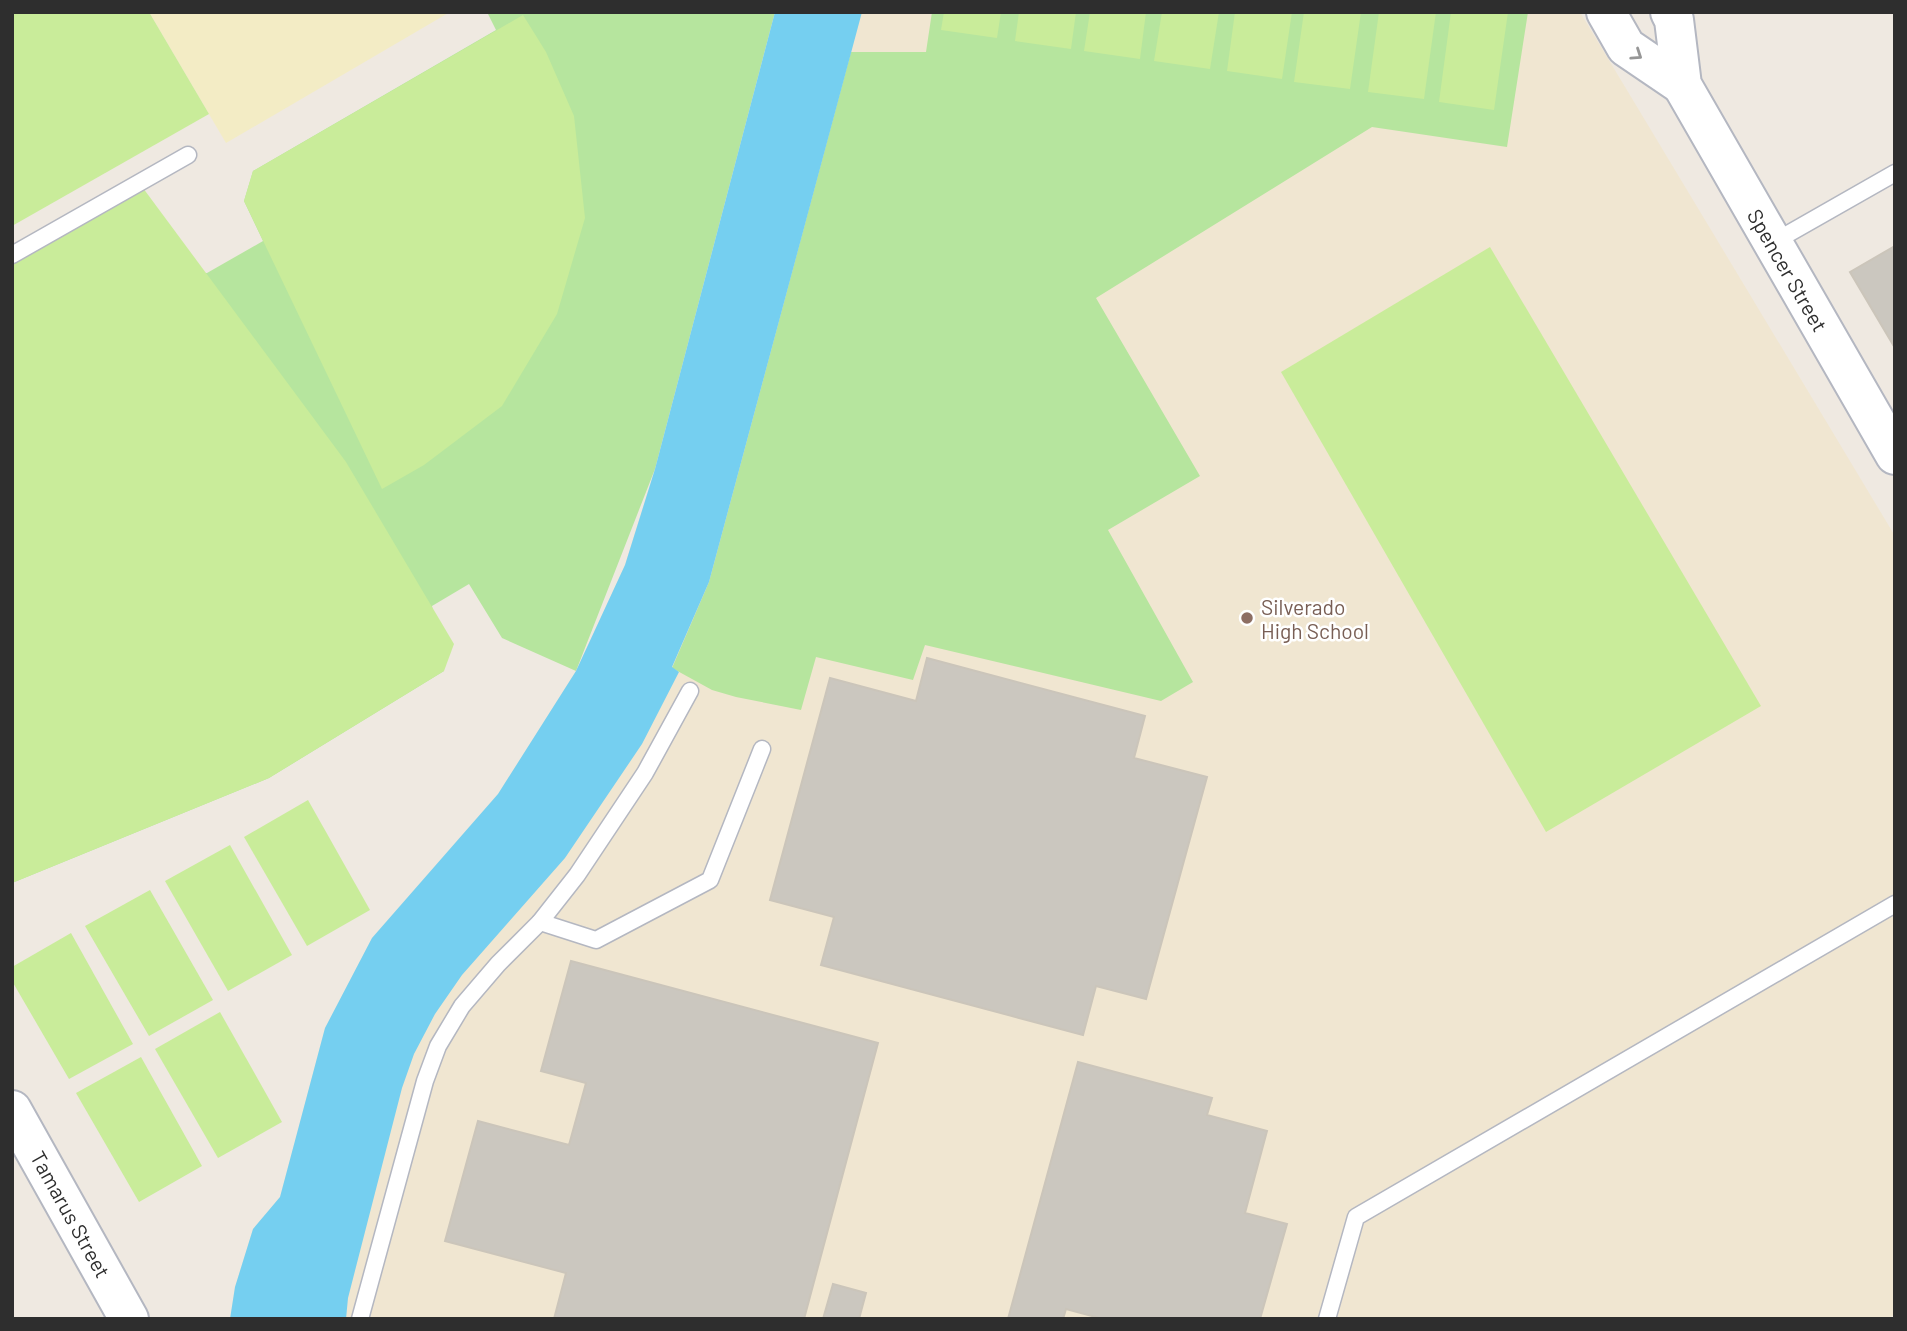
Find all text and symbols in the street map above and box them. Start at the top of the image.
one-way arrow [1630,47,1643,60]
street label: Spencer Street [1743,204,1833,336]
place label: Silverado High School [1261,594,1369,643]
marker: Silverado High School [1239,610,1255,626]
street label: Tamarus Street [26,1146,116,1282]

